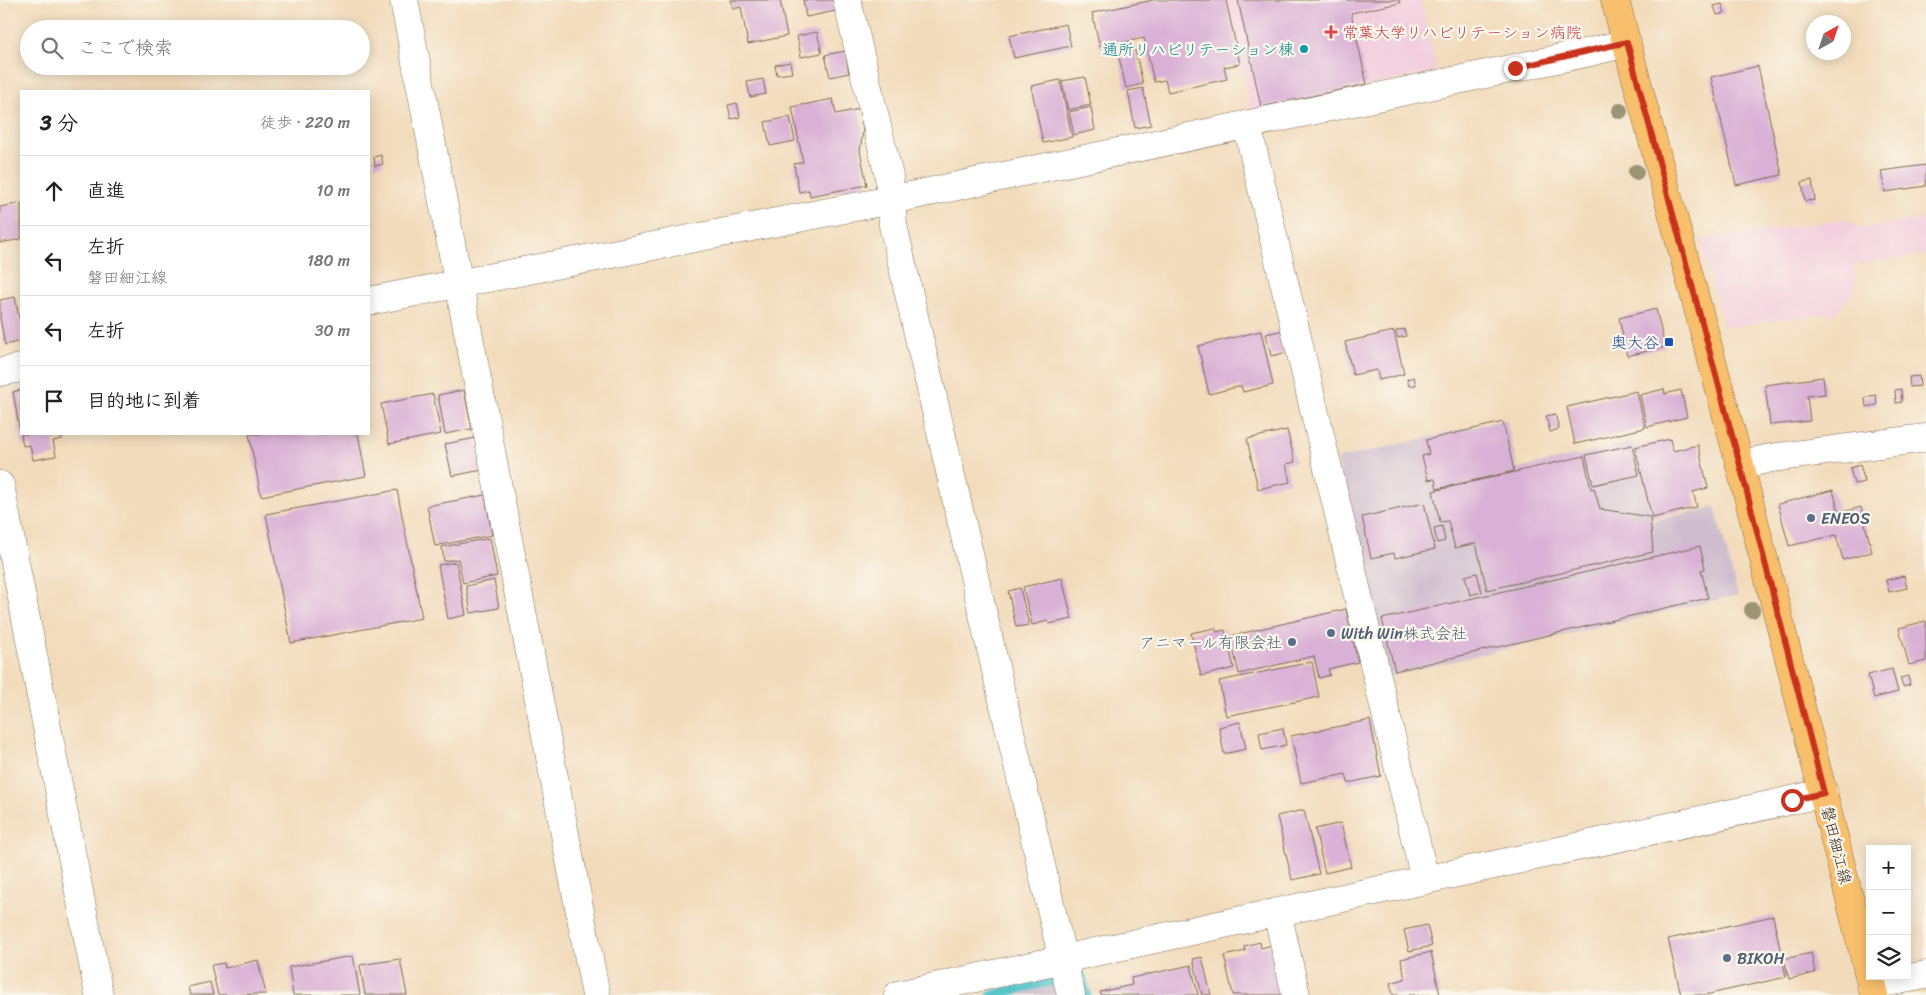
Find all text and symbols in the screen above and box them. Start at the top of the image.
north arrow [1806,15,1851,60]
place label: 常葉大学リハビリテーション病院 [1342,18,1582,47]
search box [20,20,370,75]
marker: 常葉大学リハビリテーション病院 [1324,25,1338,39]
text: ここで検索 [78,31,173,64]
icon: search [38,34,66,62]
place label: 通所リハビリテーション棟 [1102,35,1294,64]
marker: 通所リハビリテーション棟 [1298,43,1310,55]
route end [1504,57,1527,80]
text: 3 分 [40,104,78,142]
text: 徒歩 · 220 m [260,108,350,137]
text: 直進 [87,174,125,207]
text: 10 m [317,176,350,205]
icon: ahead [40,177,68,205]
text: 左折 [87,230,125,263]
text: 180 m [307,246,350,275]
icon: left [40,247,68,275]
text: 磐田細江線 [87,263,167,292]
text: 左折 [87,314,125,347]
text: 30 m [315,316,350,345]
icon: left [40,317,68,345]
place label: 奥大谷 [1611,328,1659,357]
marker: 奥大谷 [1663,336,1675,348]
text: 目的地に到着 [87,384,201,417]
icon: arrive [40,387,68,415]
place label: ENEOS [1821,504,1870,533]
marker: ENEOS [1805,512,1817,524]
place label: With Win株式会社 [1341,619,1467,648]
marker: With Win株式会社 [1325,627,1337,639]
place label: アニマール有限会社 [1139,628,1282,657]
marker: アニマール有限会社 [1286,636,1298,648]
route start [1781,789,1804,812]
street label: 磐田細江線 [1813,803,1860,887]
map controls [1866,845,1911,980]
button: + [1866,845,1911,890]
button: − [1866,890,1911,935]
button: layers [1866,935,1911,980]
place label: BIKOH [1737,944,1785,973]
marker: BIKOH [1721,952,1733,964]

